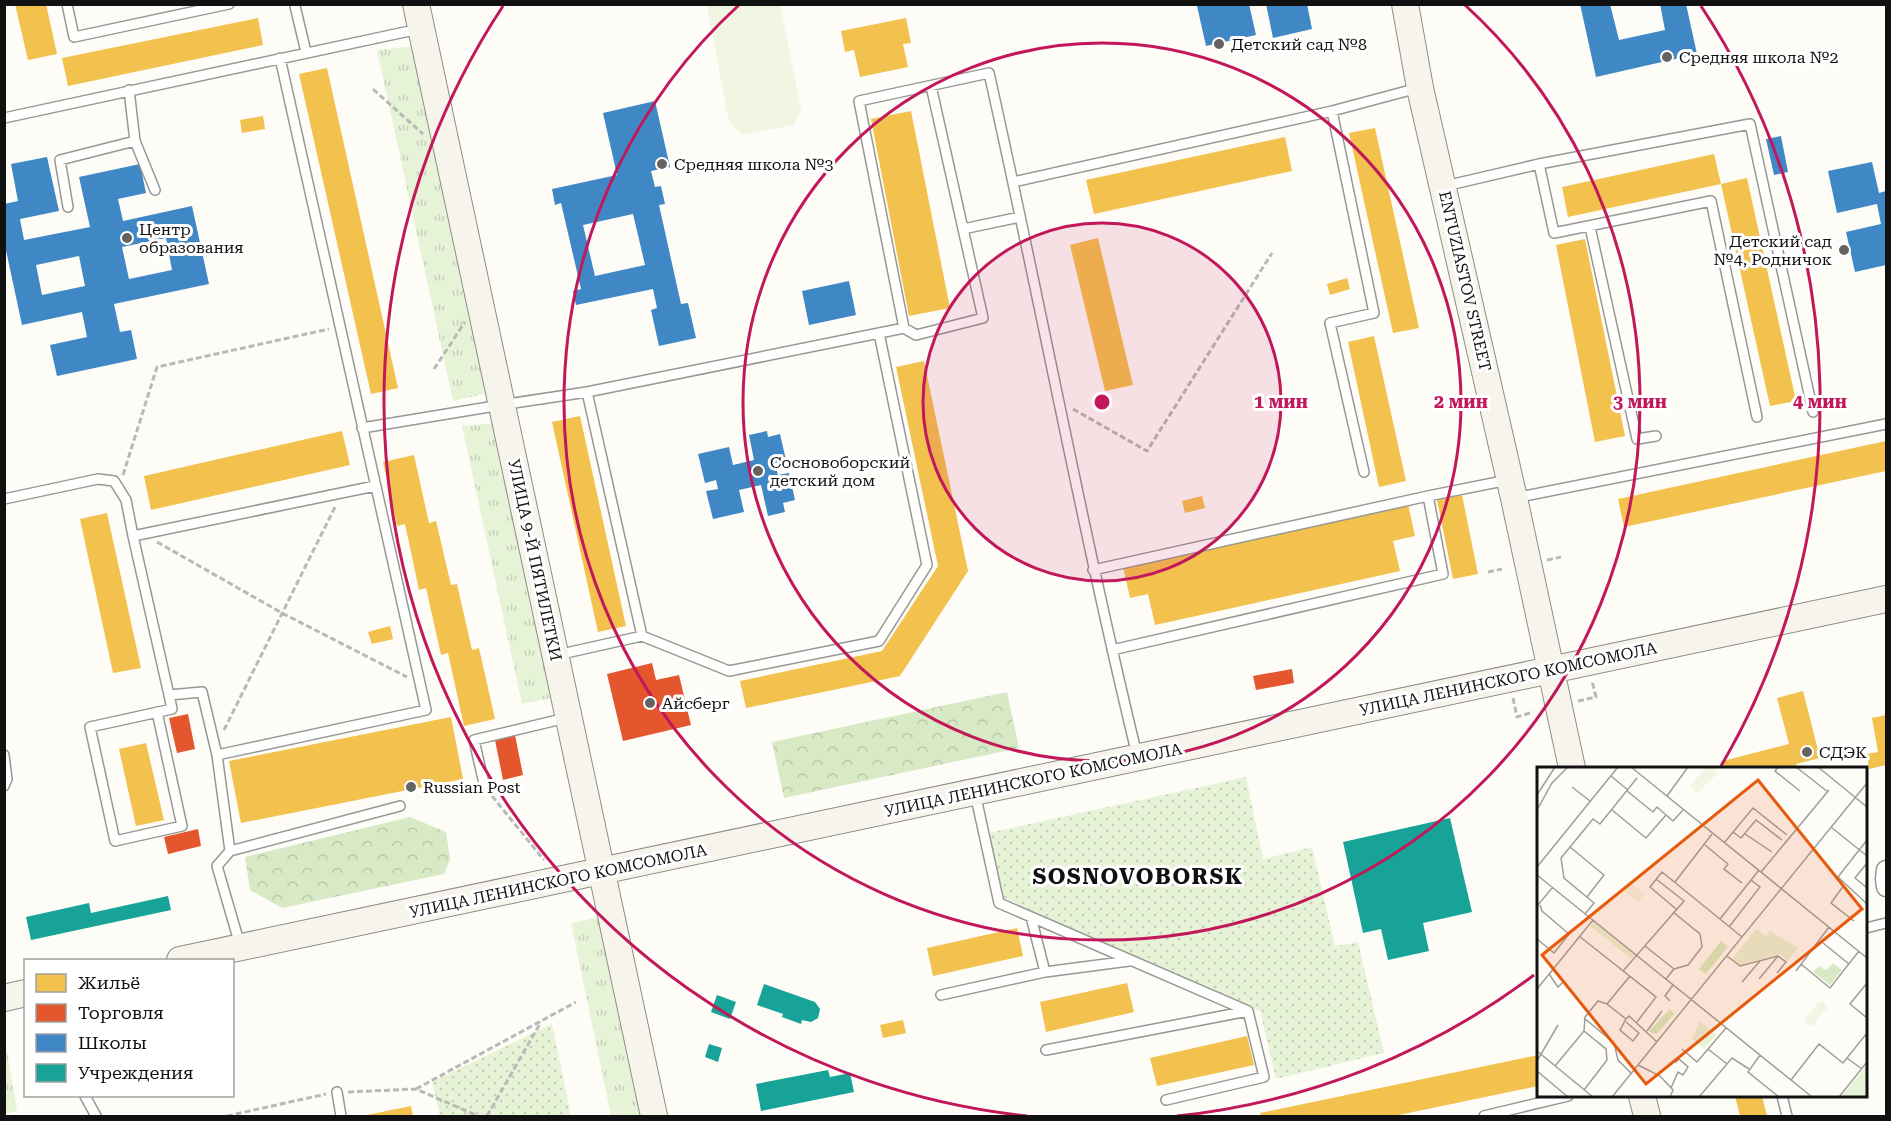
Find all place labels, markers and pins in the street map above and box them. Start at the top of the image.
place label: Детский сад №8 [1231,35,1367,54]
marker: Детский сад №8 [1212,37,1226,51]
place label: Средняя школа №2 [1679,48,1839,67]
marker: Средняя школа №2 [1660,50,1674,64]
place label: Средняя школа №3 [674,155,834,174]
marker: Средняя школа №3 [655,157,669,171]
place label: Центр образования [139,220,244,257]
marker: Центр образования [120,231,134,245]
place label: Детский сад №4, Родничок [1714,232,1832,269]
marker: Детский сад №4, Родничок [1837,243,1851,257]
centre of rings [1092,392,1112,412]
place label: Сосновоборский детский дом [770,453,910,490]
marker: Сосновоборский детский дом [751,464,765,478]
place label: Айсберг [662,694,730,713]
marker: Айсберг [643,696,657,710]
place label: СДЭК [1819,743,1867,762]
marker: СДЭК [1800,745,1814,759]
place label: Russian Post [423,778,520,797]
marker: Russian Post [404,780,418,794]

